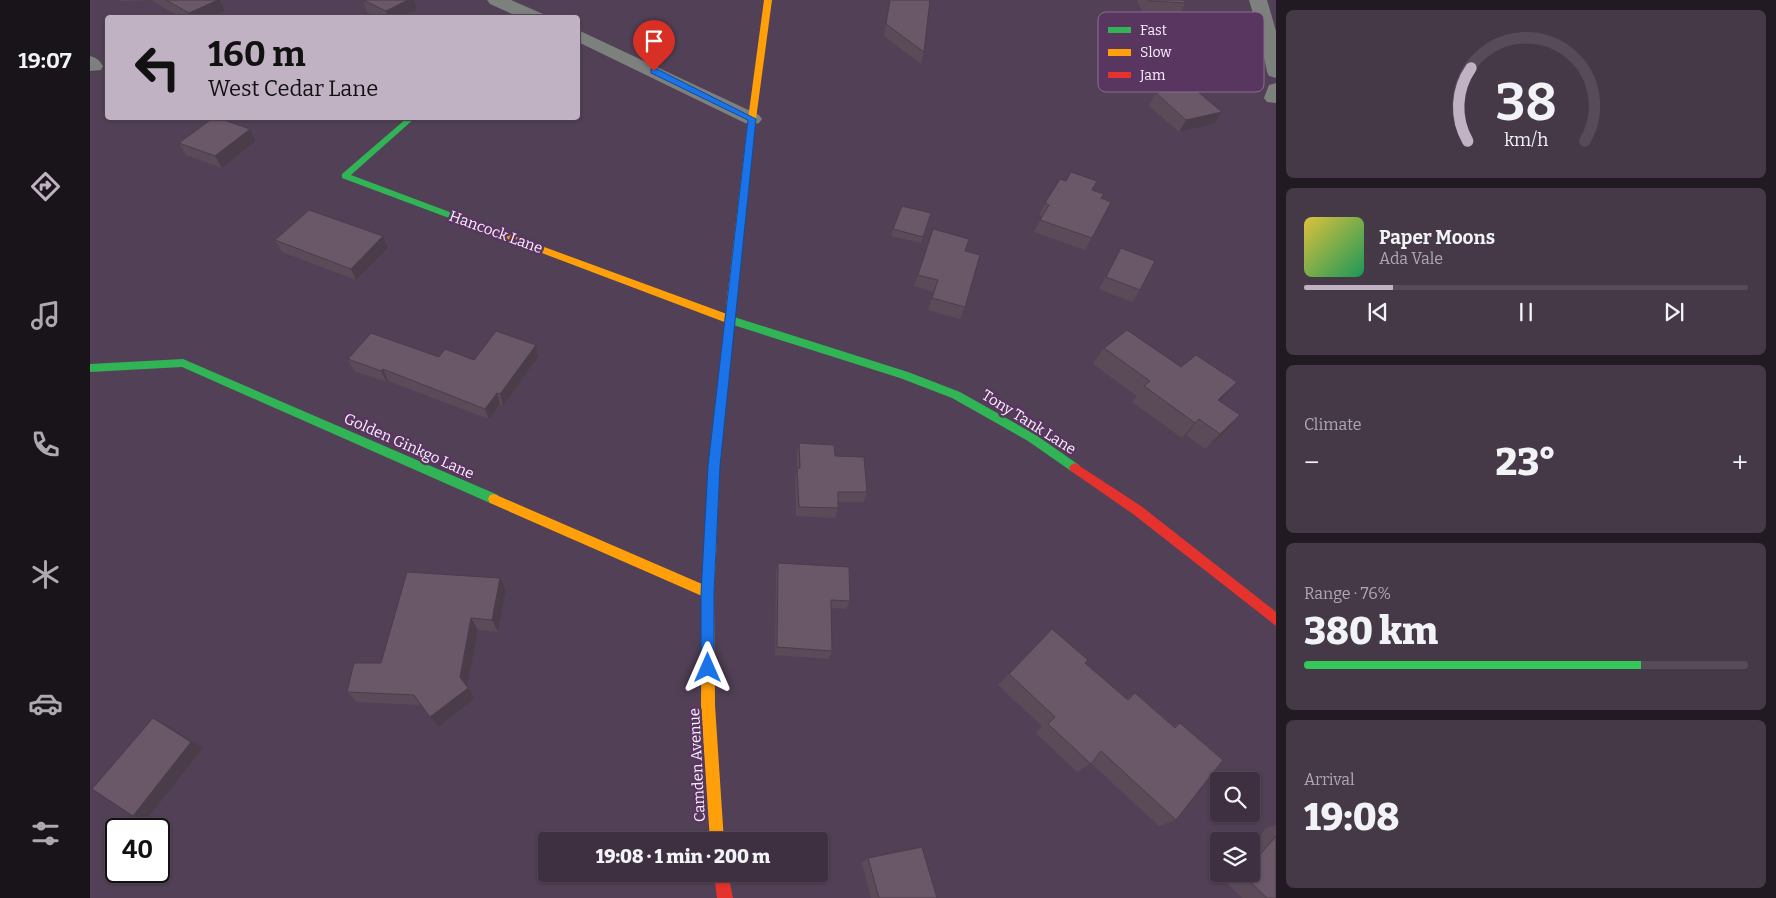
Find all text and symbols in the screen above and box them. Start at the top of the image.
legend [1098,12,1264,92]
pin [633,20,675,71]
text: Fast [1140,22,1167,39]
icon: arrive [640,27,668,55]
text: 160 m [208,33,306,75]
icon: left [125,35,190,100]
text: Slow [1140,44,1172,61]
text: 19:07 [18,47,72,74]
text: Jam [1139,67,1166,84]
text: 38 [1495,71,1557,134]
text: West Cedar Lane [208,75,378,102]
text: km/h [1504,129,1548,151]
icon: directions [28,169,63,204]
street label: Hancock Lane [447,207,545,257]
text: Paper Moons [1379,226,1495,249]
text: Ada Vale [1379,249,1443,268]
icon: music [28,298,63,333]
icon: previous [1364,298,1392,326]
icon: pause [1512,298,1540,326]
icon: next [1660,298,1688,326]
street label: Tony Tank Lane [979,386,1079,458]
street label: Golden Ginkgo Lane [341,409,477,483]
text: Climate [1304,415,1362,434]
icon: phone [28,427,63,462]
text: 23° [1496,439,1556,485]
text: − [1304,446,1319,479]
text: + [1732,446,1748,479]
icon: climate [28,557,63,592]
text: Range · 76% [1304,584,1391,603]
text: 380 km [1304,608,1438,654]
position arrow [681,641,733,693]
icon: car [28,686,63,721]
street label: Camden Avenue [685,707,709,823]
text: Arrival [1304,770,1355,789]
map controls [1210,772,1260,882]
button: search [1210,772,1260,822]
text: 19:08 [1304,794,1400,840]
icon: filters [28,816,63,851]
speed limit sign: 40 [105,818,170,883]
button: layers [1210,832,1260,882]
text: 19:08 · 1 min · 200 m [596,845,770,868]

